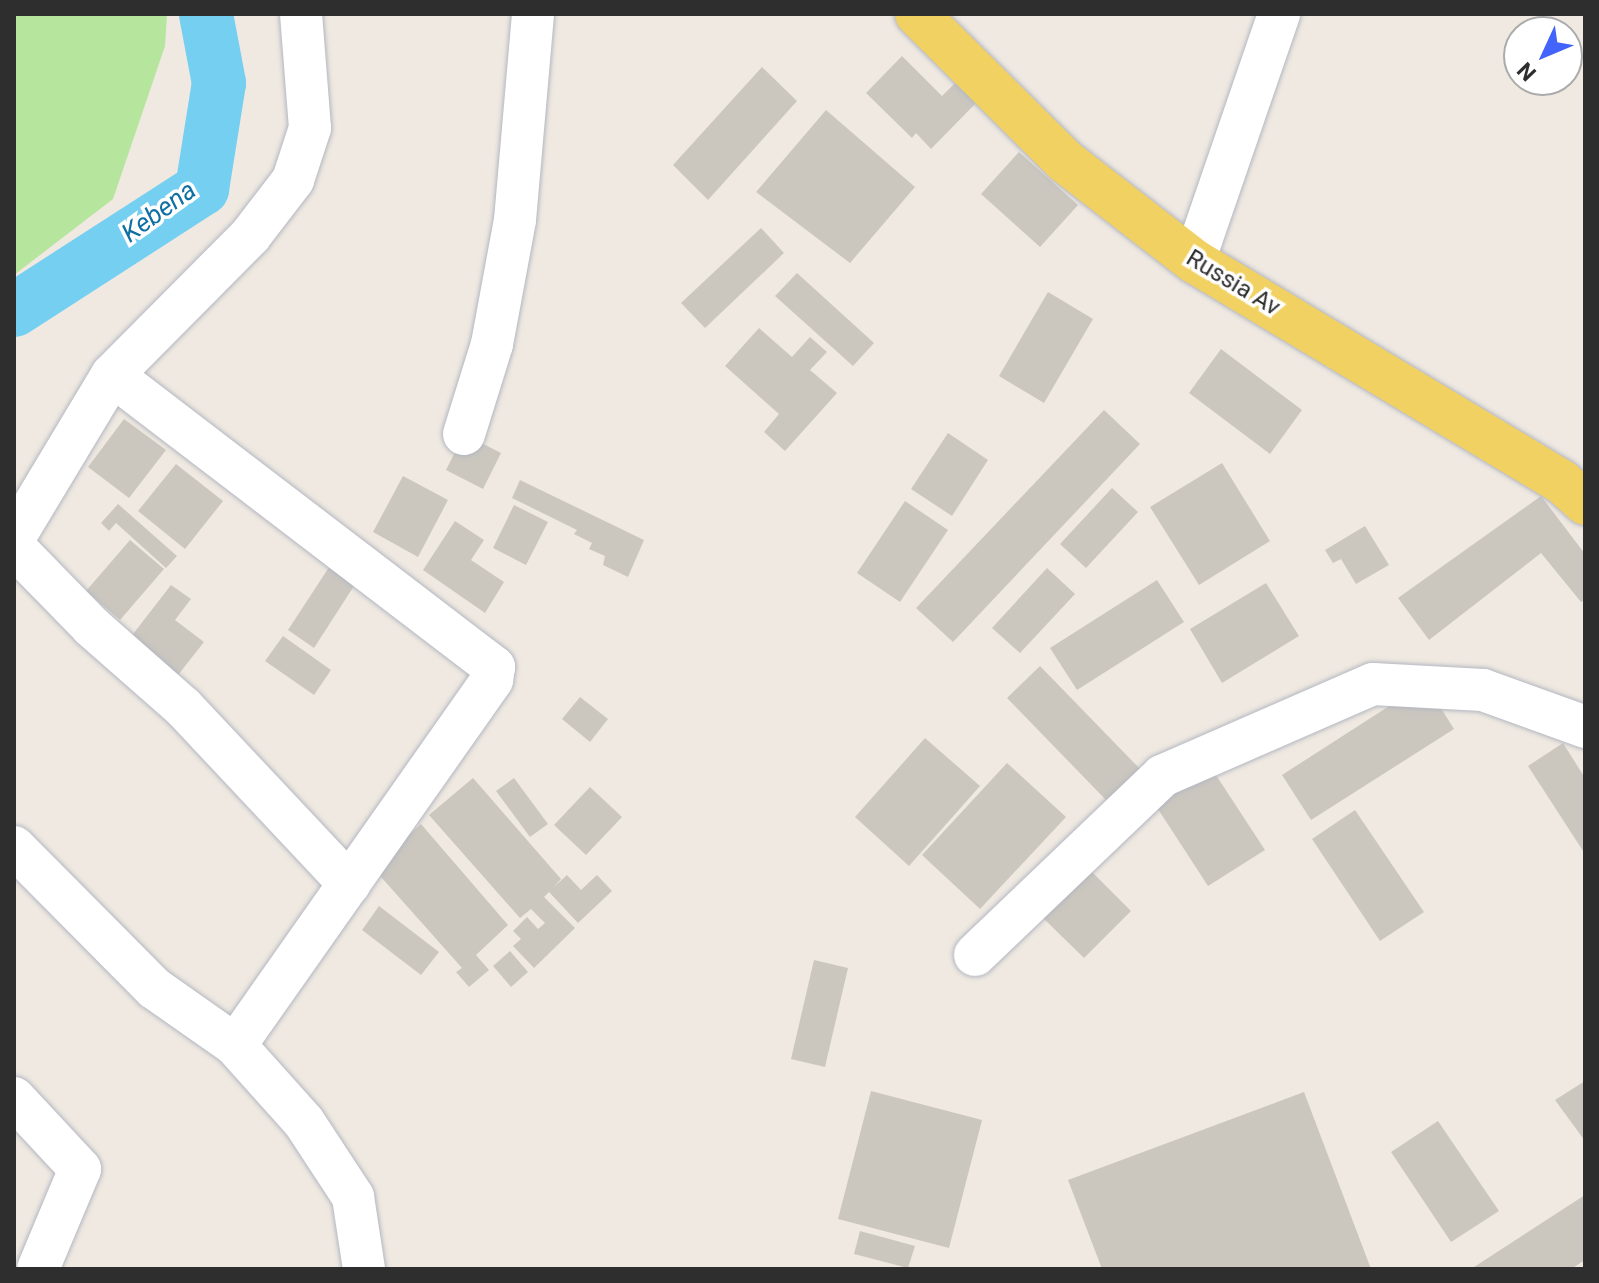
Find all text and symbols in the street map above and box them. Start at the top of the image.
north arrow [1503,16,1583,96]
text: N [1512,57,1541,86]
water label: Kebena [116,175,202,249]
street label: Russia Av [1181,244,1285,322]

